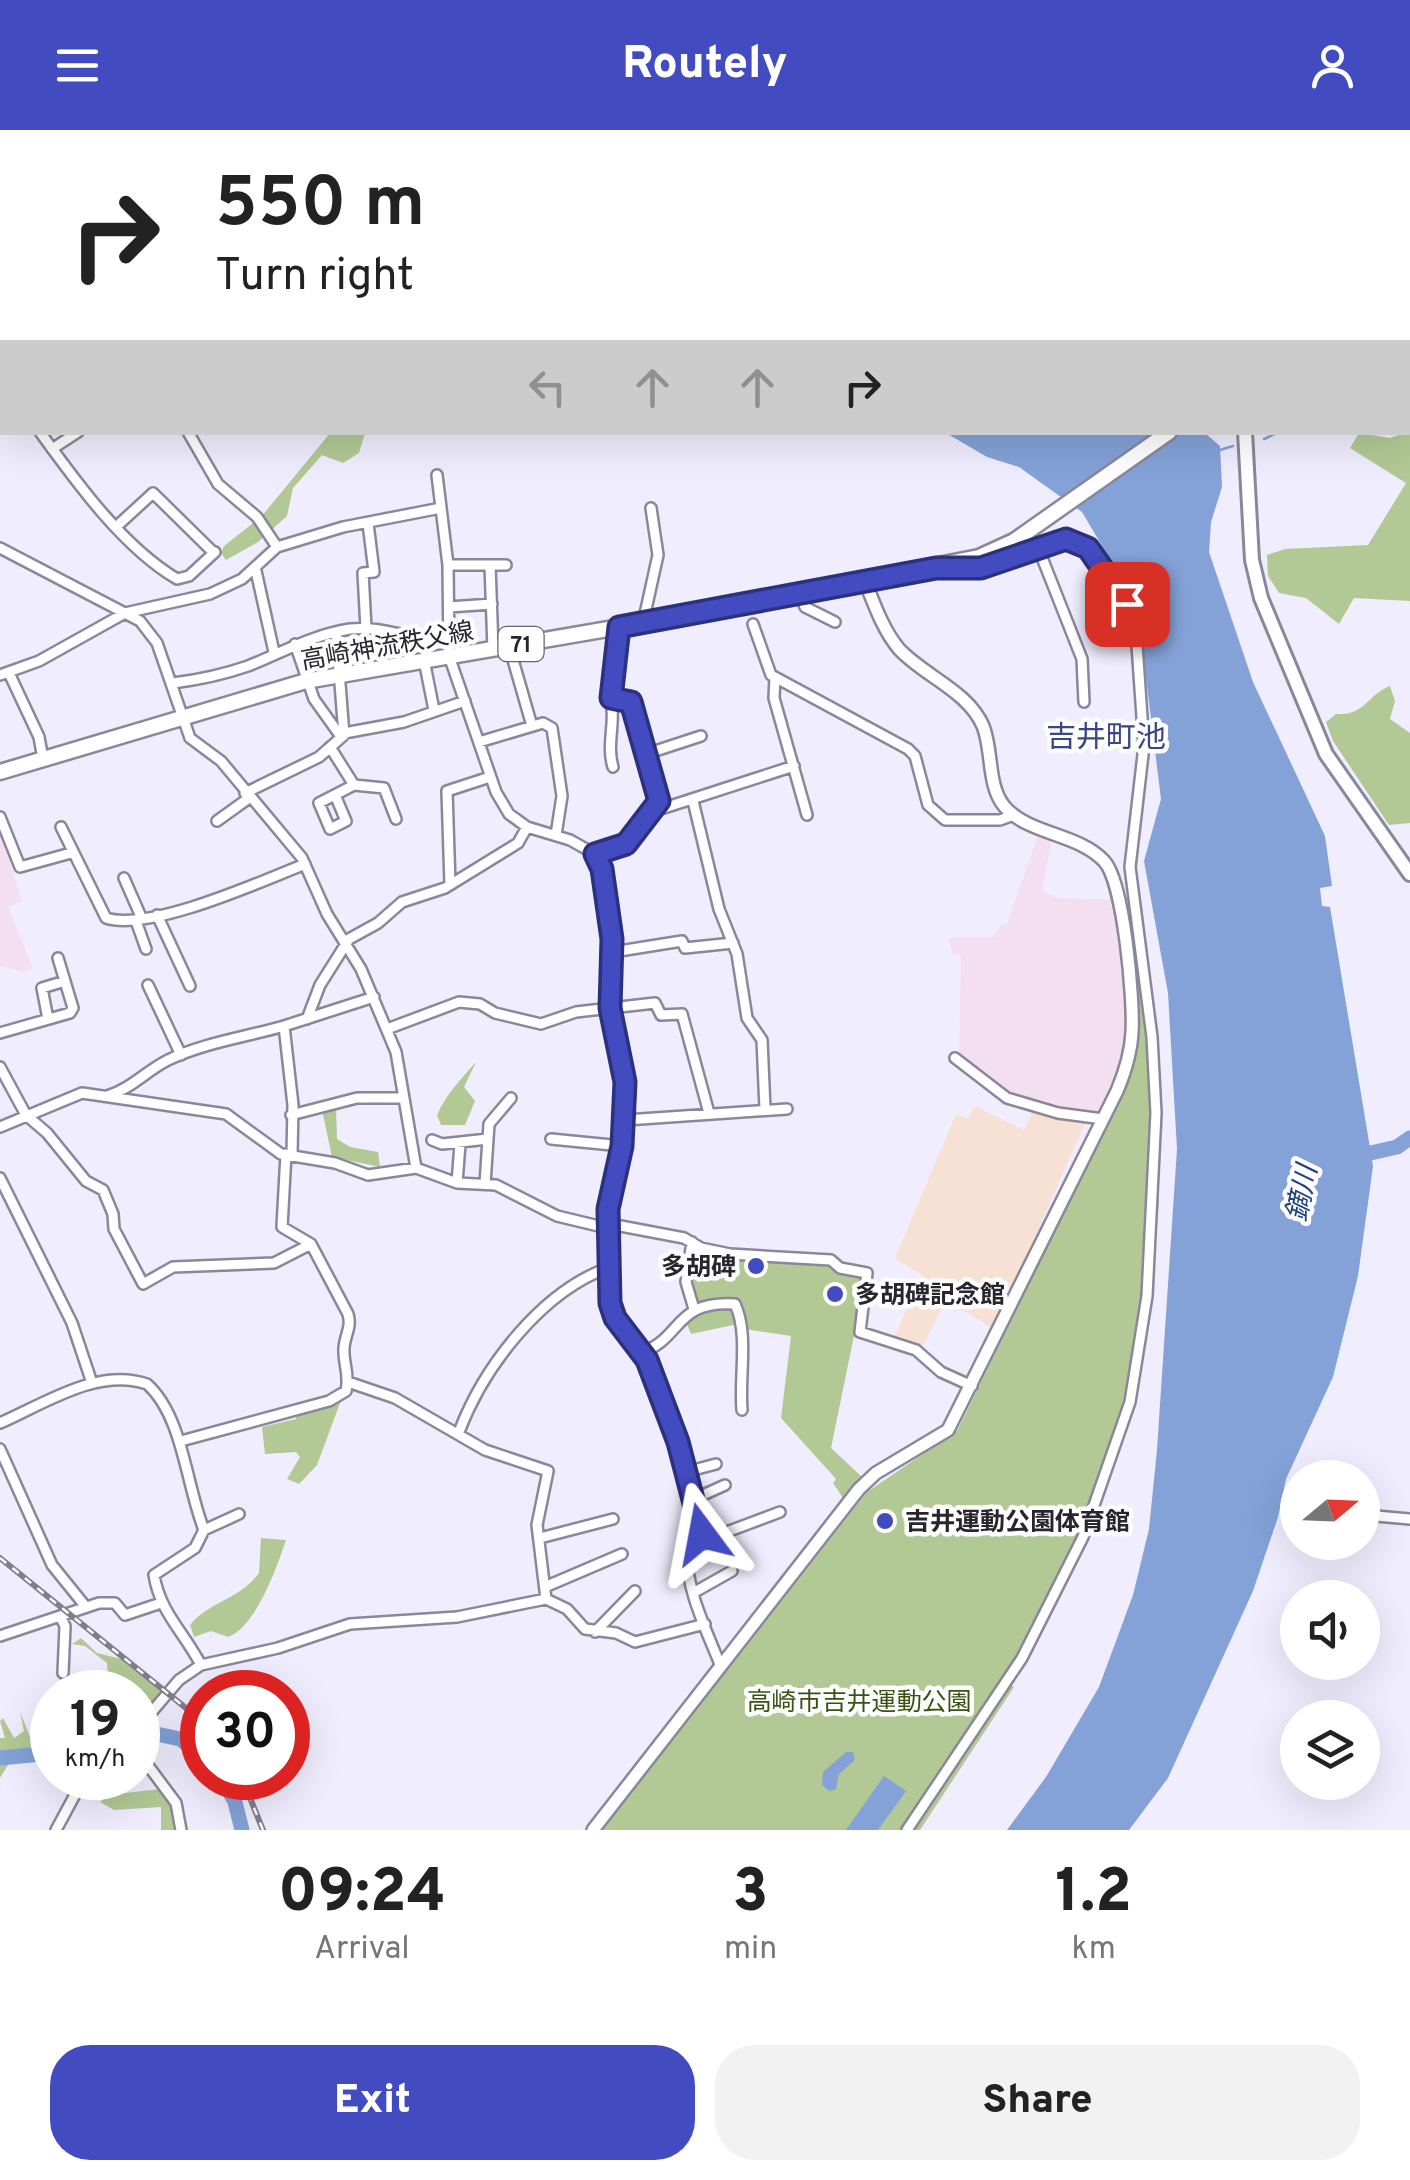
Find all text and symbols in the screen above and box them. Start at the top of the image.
text: Routely [622,37,788,94]
icon: menu [50,38,105,93]
icon: person [1305,38,1360,93]
text: 550 m [215,162,425,251]
icon: right [50,170,180,300]
text: Turn right [215,249,414,306]
icon: left [520,360,575,415]
icon: ahead [625,360,680,415]
icon: ahead [730,360,785,415]
icon: right [835,360,890,415]
pin [1085,562,1170,647]
icon: arrive [1100,577,1155,632]
street label: 高崎神流秩父線 [299,617,476,679]
road number: 71 [498,627,544,661]
district label: 吉井町池 [1046,721,1166,758]
water label: 鏑川 [1281,1160,1328,1225]
place label: 多胡碑 [661,1253,736,1285]
marker: 多胡碑 [745,1255,767,1277]
place label: 多胡碑記念館 [855,1281,1005,1313]
marker: 多胡碑記念館 [824,1283,846,1305]
north arrow [1280,1460,1380,1560]
map controls [1280,1460,1380,1800]
position arrow [650,1482,754,1586]
place label: 吉井運動公園体育館 [905,1508,1130,1540]
marker: 吉井運動公園体育館 [874,1510,896,1532]
button: sound [1280,1580,1380,1680]
speed limit sign: 30 [180,1670,310,1800]
park label: 高崎市吉井運動公園 [746,1688,972,1720]
text: 19 [70,1691,120,1754]
button: layers [1280,1700,1380,1800]
text: km/h [65,1744,125,1776]
text: 09:24 [278,1857,446,1933]
text: 3 [733,1857,769,1933]
text: 1.2 [1055,1857,1132,1933]
text: Arrival [314,1930,410,1970]
text: min [724,1930,777,1970]
text: km [1071,1930,1116,1970]
button: Exit [50,2045,695,2160]
button: Share [715,2045,1360,2160]

